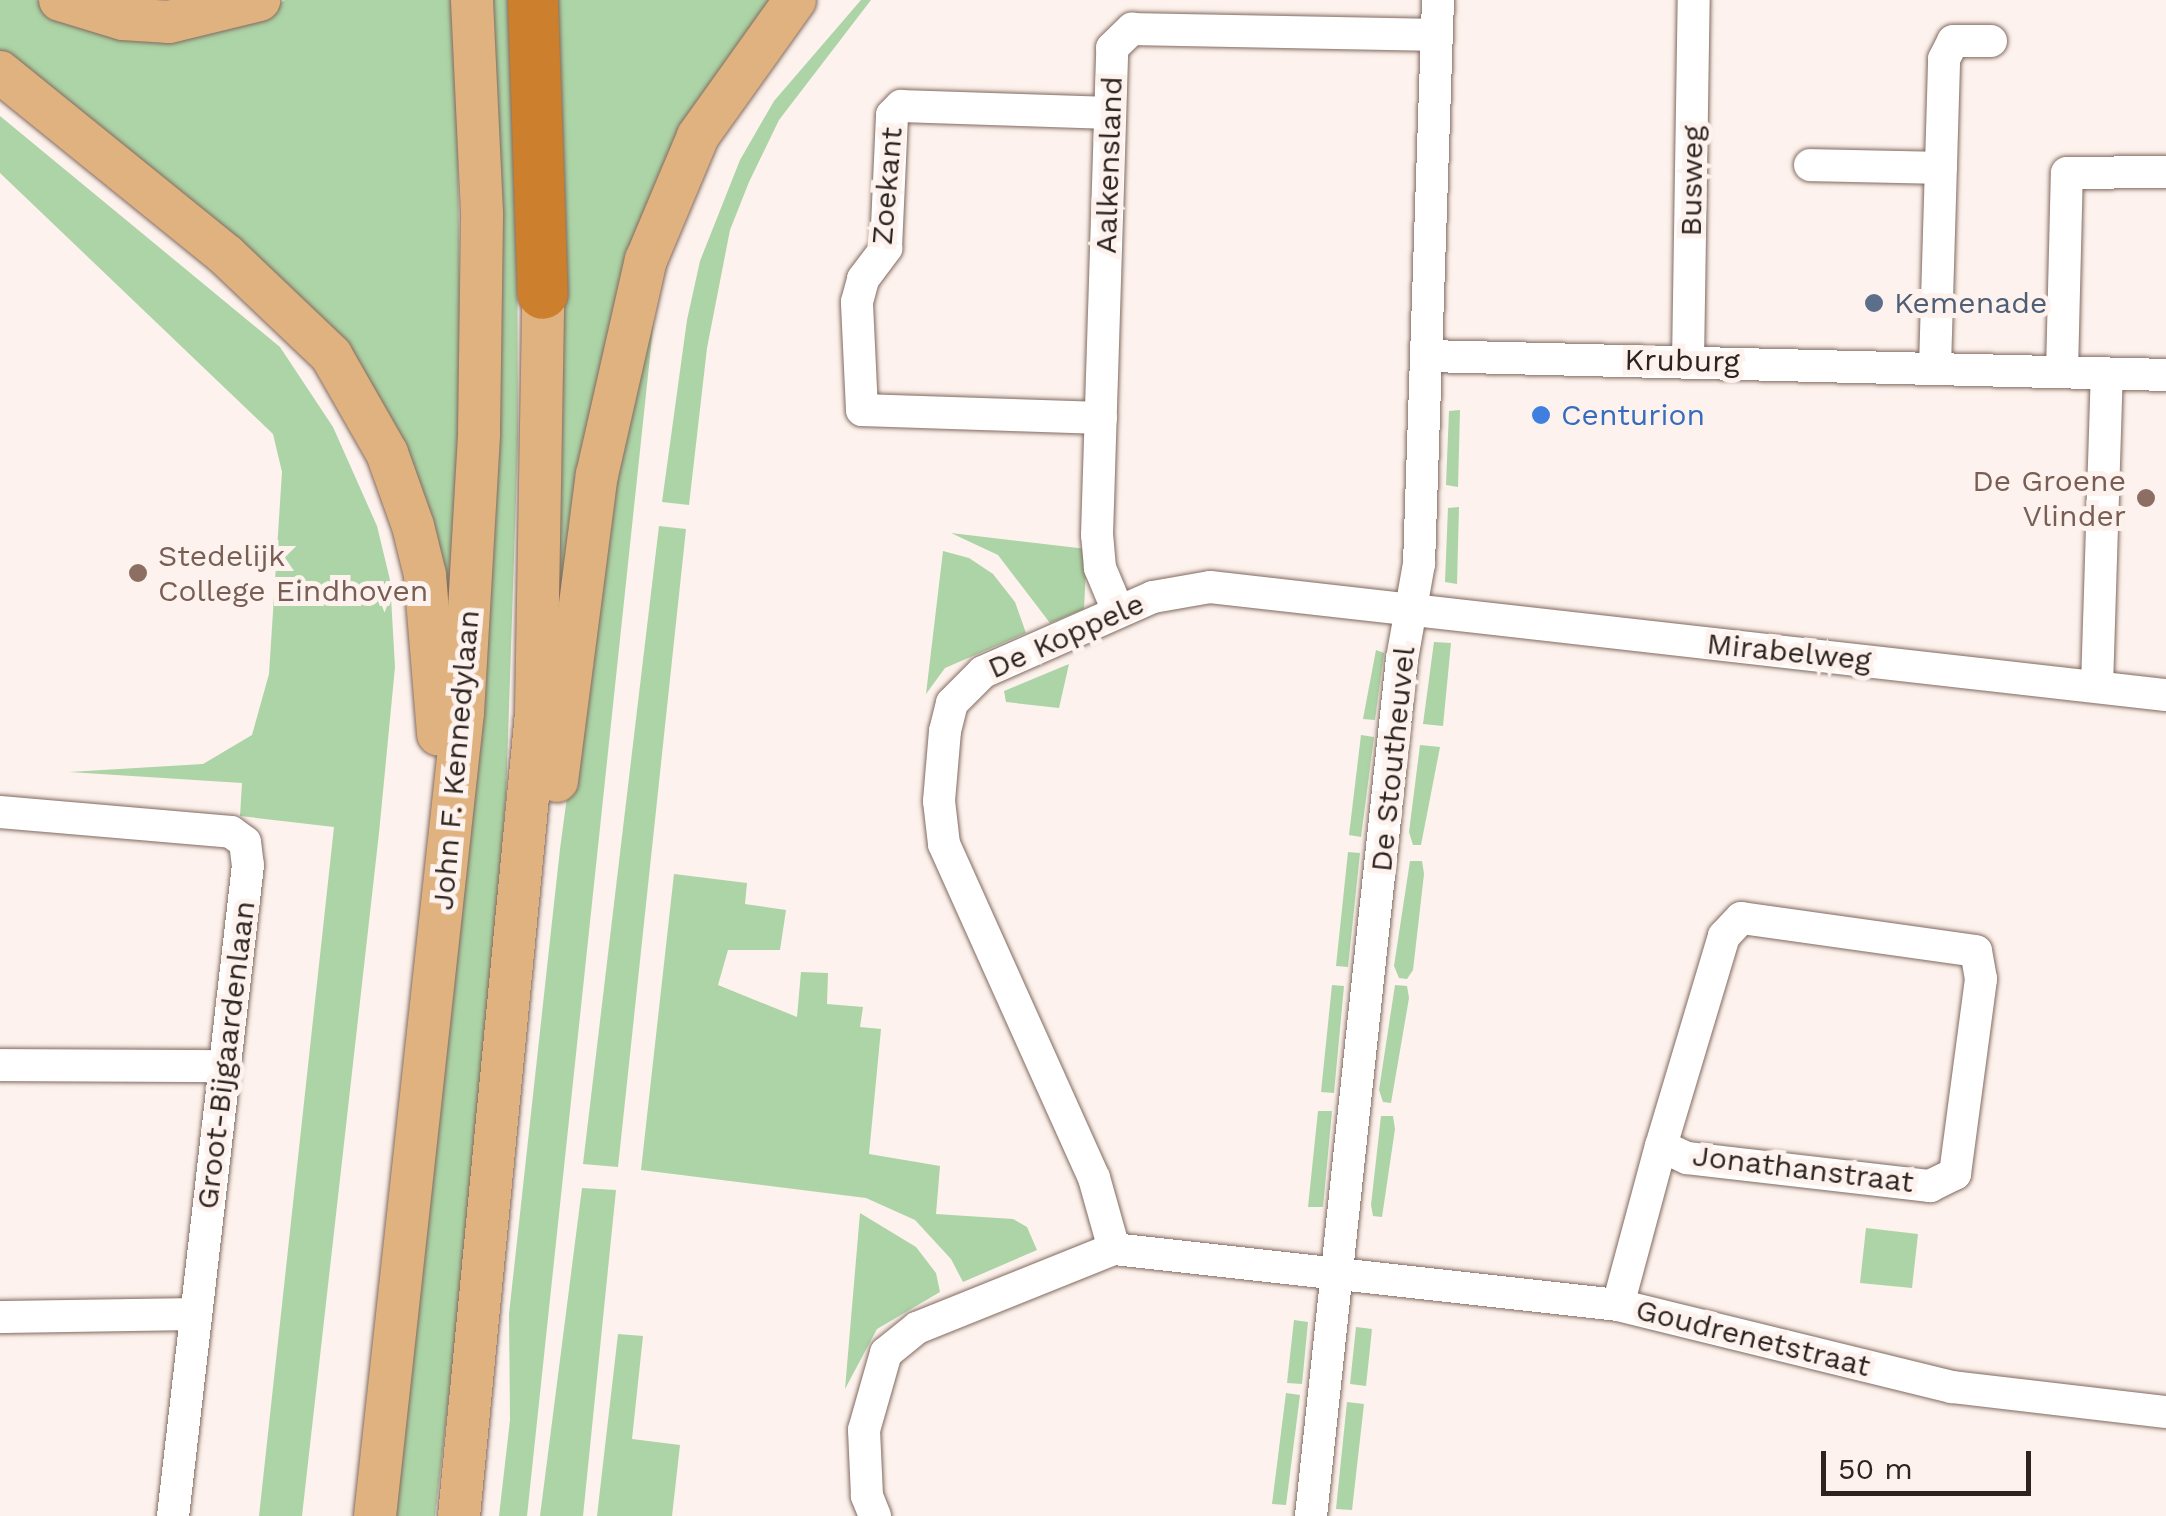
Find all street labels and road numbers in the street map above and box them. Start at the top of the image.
street label: Aalkensland [1088,76,1130,254]
street label: Busweg [1673,125,1711,237]
street label: Zoekant [864,126,910,246]
street label: Kruburg [1624,342,1740,380]
street label: De Koppele [982,586,1150,686]
street label: John F. Kennedylaan [425,608,487,912]
street label: Mirabelweg [1705,625,1873,679]
street label: De Stoutheuvel [1363,644,1423,874]
street label: Groot-Bijgaardenlaan [189,899,263,1211]
street label: Jonathanstraat [1690,1138,1916,1200]
street label: Goudrenetstraat [1632,1291,1874,1385]

